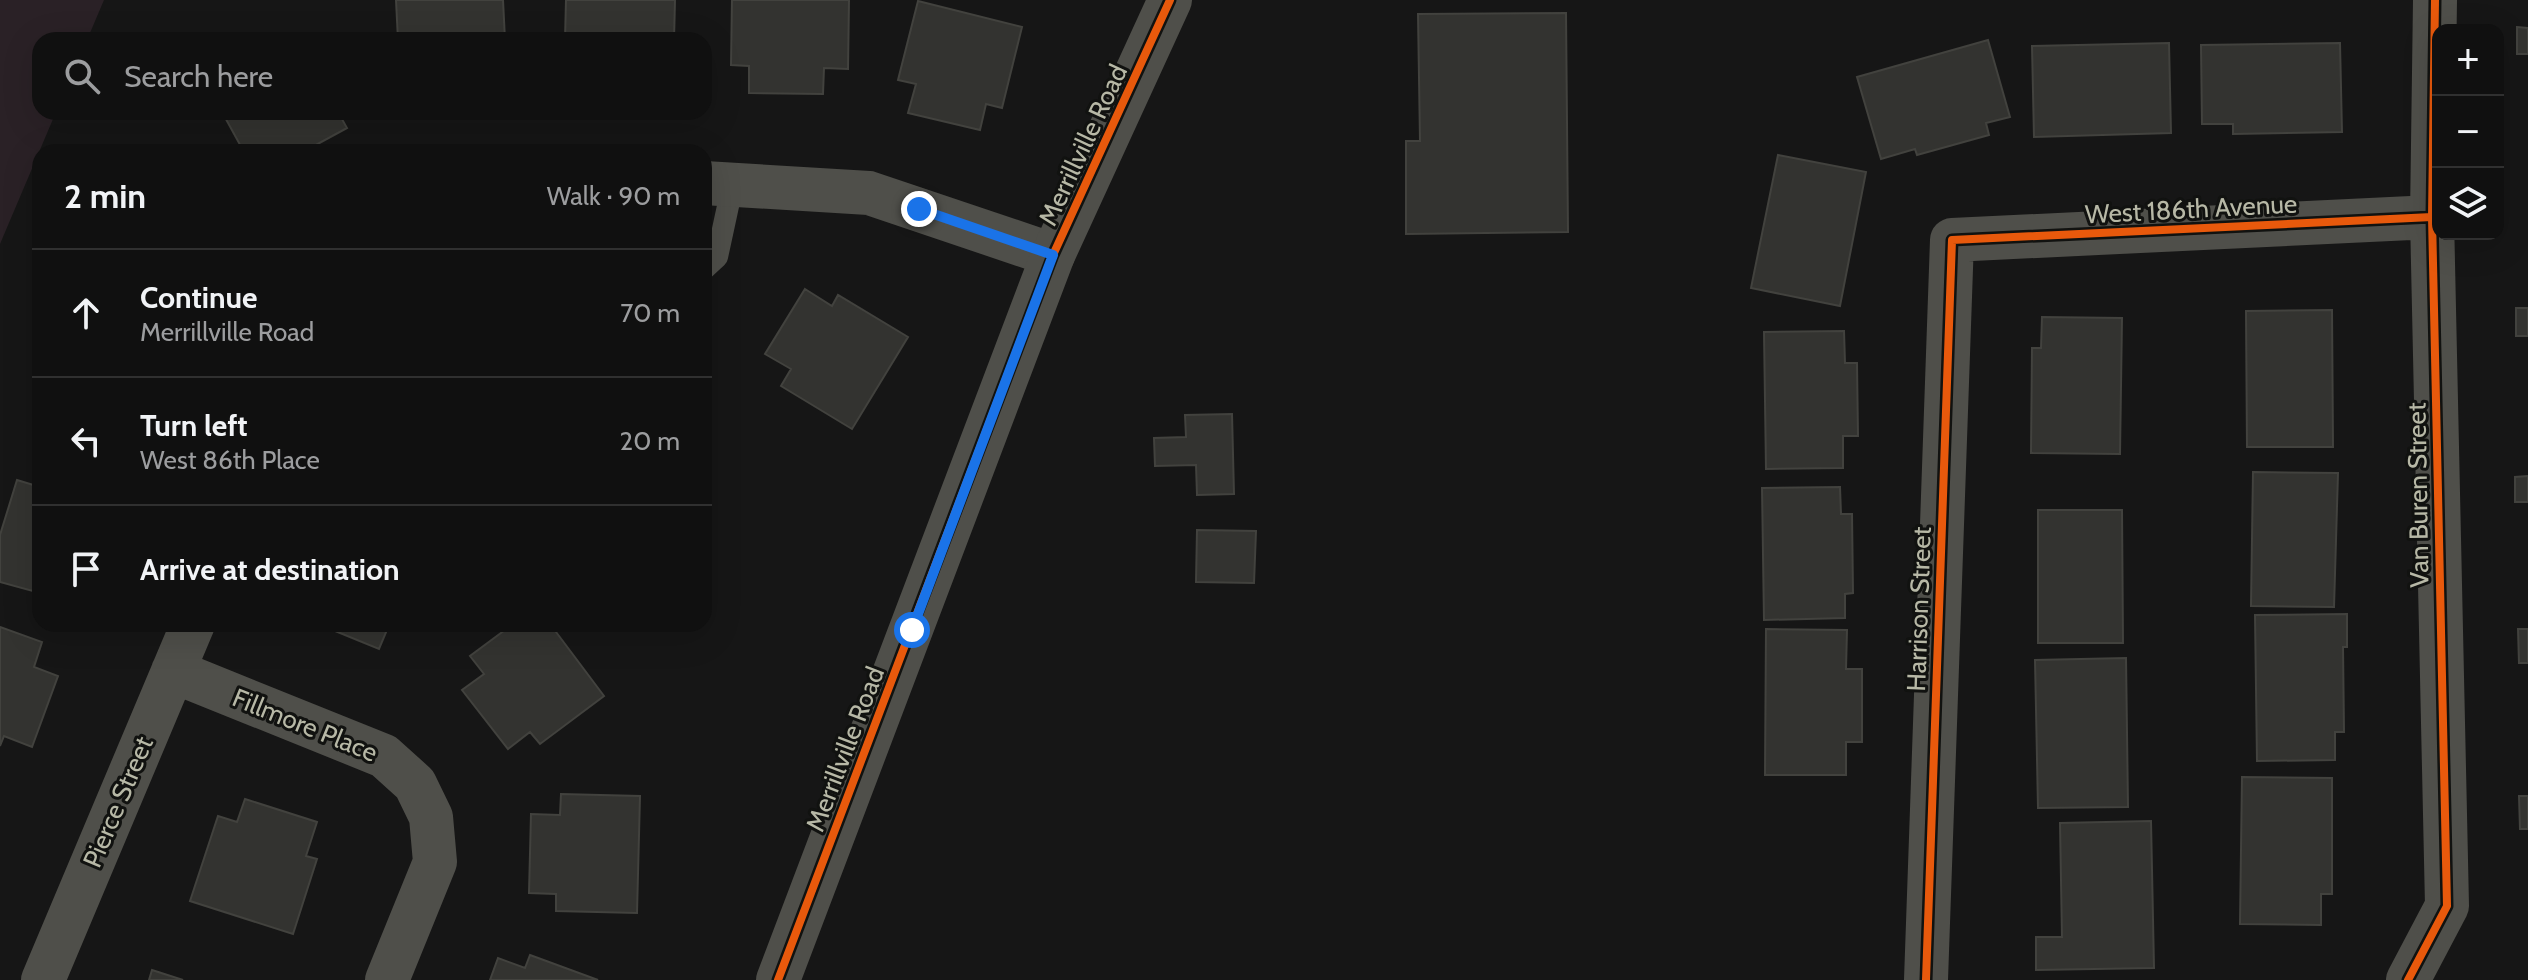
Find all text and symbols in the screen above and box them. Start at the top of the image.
map controls [2432,24,2504,240]
button: + [2432,24,2504,96]
search box [32,32,712,120]
icon: search [60,54,104,98]
text: Search here [124,58,273,95]
street label: Merrillville Road [1032,59,1134,231]
button: − [2432,96,2504,168]
button: layers [2432,168,2504,240]
text: 2 min [64,175,146,217]
text: Walk · 90 m [547,180,680,212]
street label: West 186th Avenue [2084,187,2298,231]
route end [901,191,937,227]
text: Continue [140,279,257,316]
icon: ahead [64,291,108,335]
text: 70 m [620,297,680,329]
text: Merrillville Road [140,316,314,348]
street label: Van Buren Street [2400,402,2436,588]
text: Turn left [140,407,248,444]
icon: left [64,419,108,463]
text: 20 m [620,425,680,457]
text: West 86th Place [140,444,320,476]
street label: Harrison Street [1900,526,1938,692]
icon: arrive [64,547,108,591]
text: Arrive at destination [140,551,400,588]
route start [894,612,930,648]
street label: Merrillville Road [799,662,891,836]
street label: Fillmore Place [228,681,382,769]
street label: Pierce Street [76,732,160,872]

